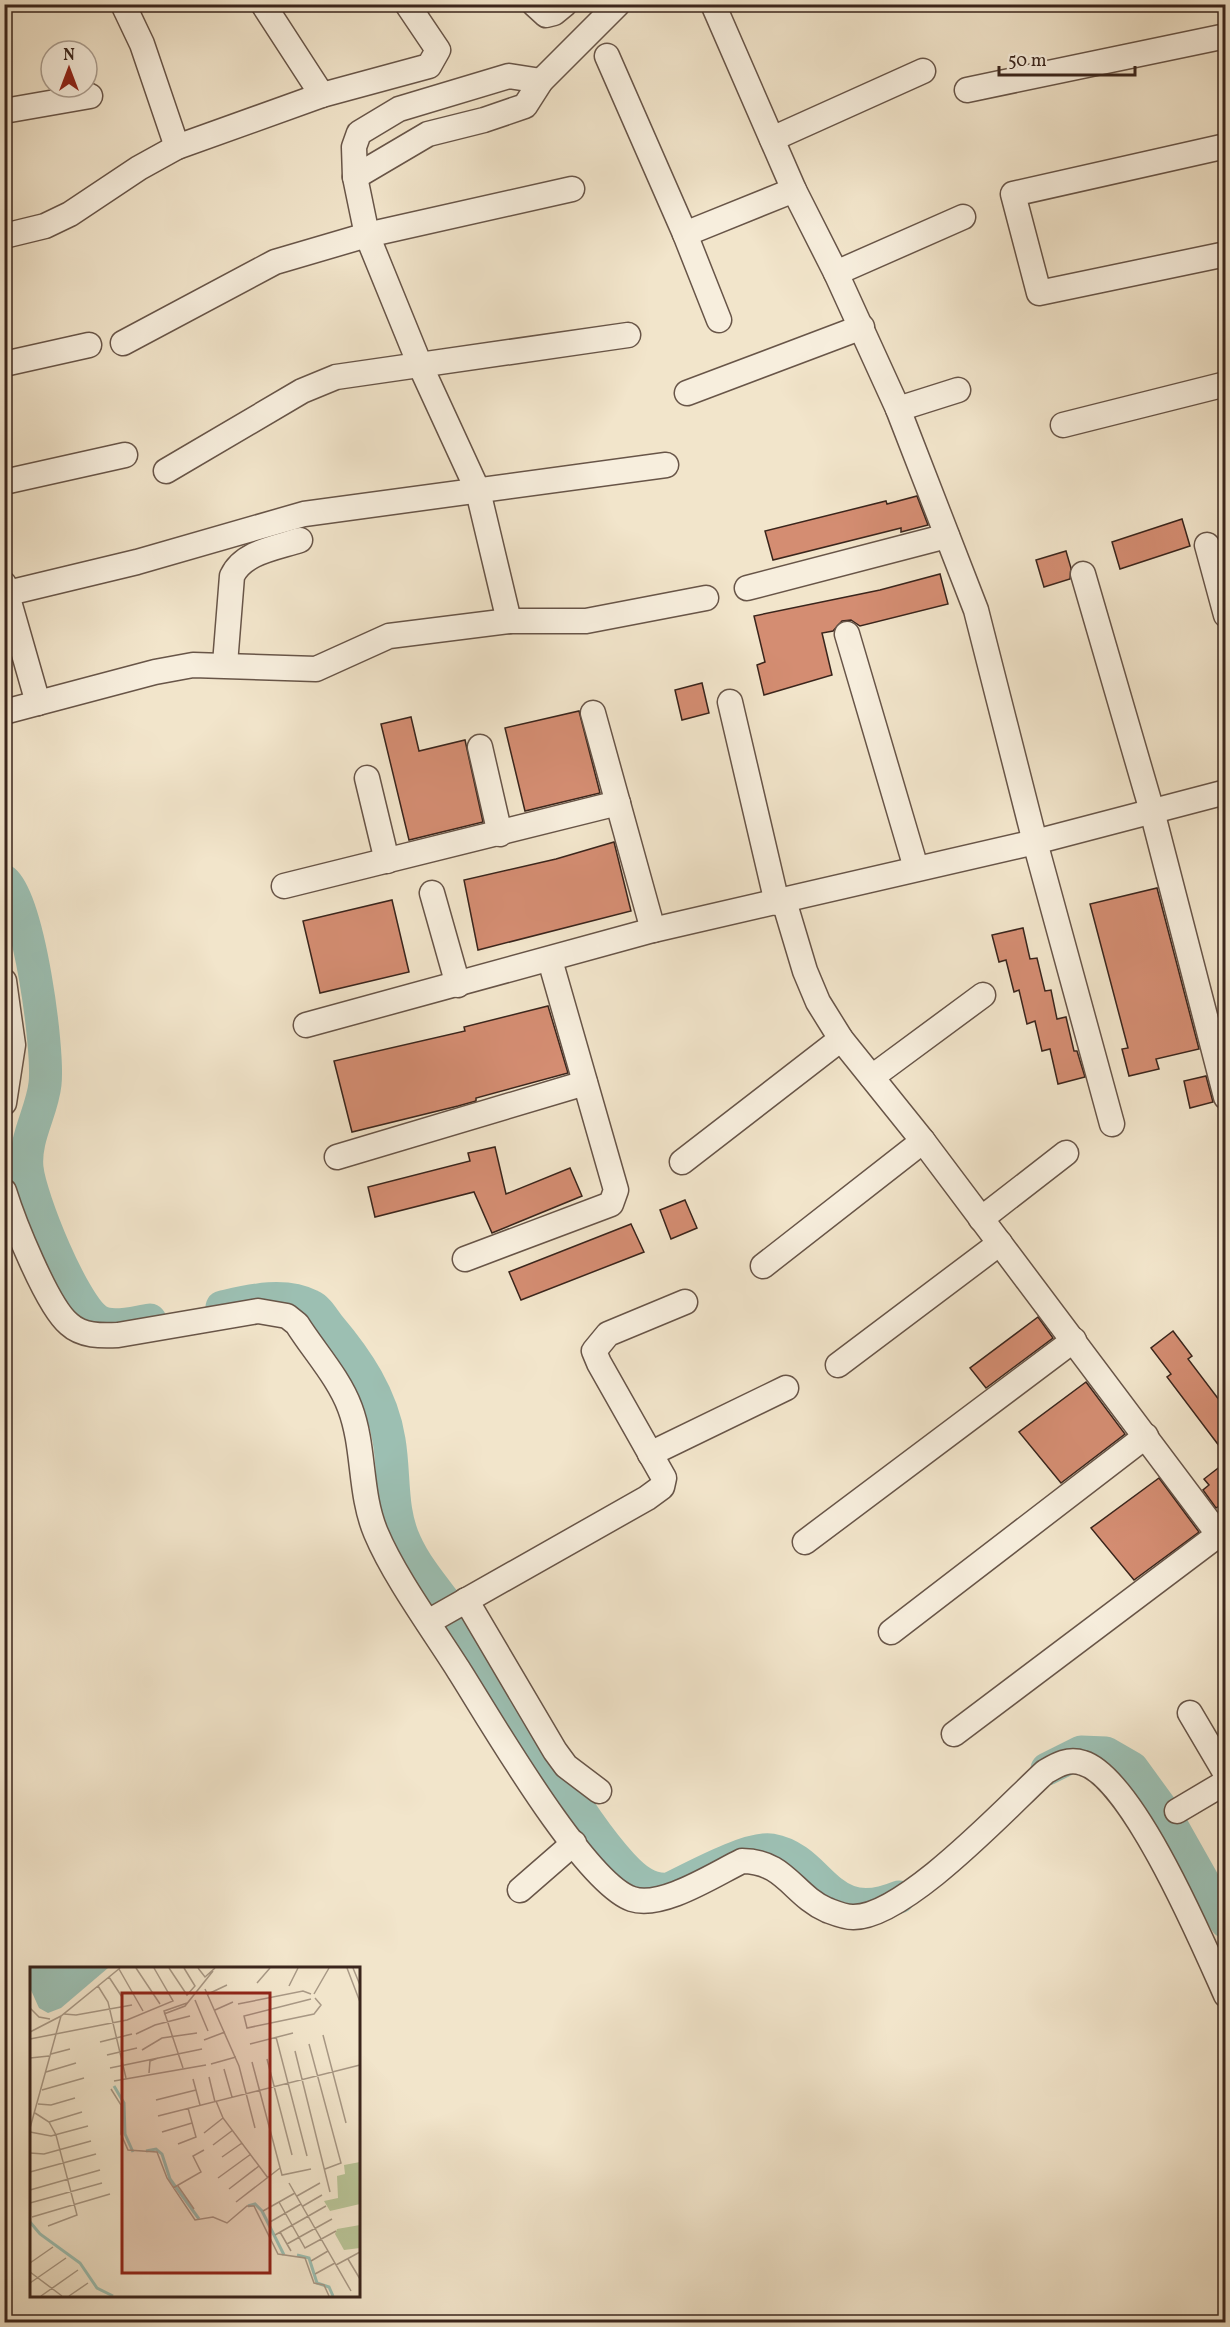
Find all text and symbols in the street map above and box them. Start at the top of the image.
north arrow [39,39,99,99]
scale bar [999,39,1136,77]
text: N [63,45,75,67]
text: 50 m [1008,49,1047,74]
inset map [30,1967,360,2297]

